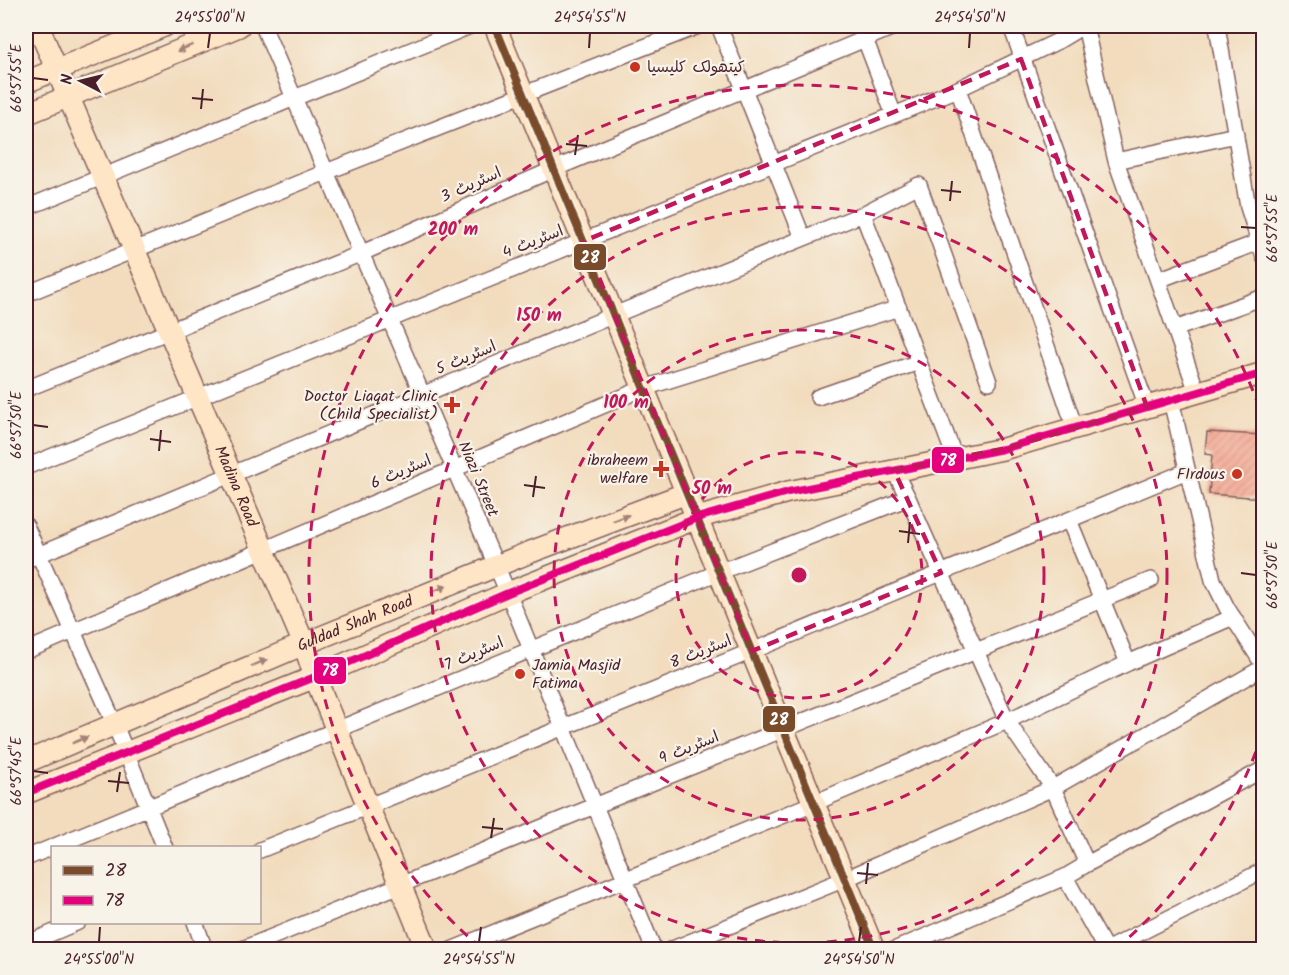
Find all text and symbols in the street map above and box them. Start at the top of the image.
text: 24°55'00"N [175,6,245,30]
text: 24°54'55"N [554,6,626,30]
text: 24°54'50"N [934,6,1006,30]
text: 66°57'55"E [5,42,29,112]
one-way arrow [176,43,194,53]
north arrow [51,51,111,111]
place label: کیتھولک کلیسیا [647,55,745,80]
marker: کیتھولک کلیسیا [628,60,642,74]
text: N [55,73,81,86]
street label: اسٹریٹ 3 [437,160,505,210]
text: 66°57'55"E [1261,192,1285,262]
text: 200 m [428,216,479,245]
street label: اسٹریٹ 4 [499,218,567,266]
line badge: 28 [573,243,607,271]
text: 28 [581,246,600,271]
text: 150 m [516,302,562,331]
street label: اسٹریٹ 5 [432,334,500,382]
place label: Doctor Liaqat Clinic (Child Specialist) [304,384,438,427]
text: 100 m [603,389,649,418]
text: 66°57'50"E [5,390,29,459]
marker: Doctor Liaqat Clinic (Child Specialist) [443,396,461,414]
street label: Niazi Street [451,437,505,521]
street label: Madina Road [207,442,265,532]
line badge: 78 [931,446,965,474]
street label: اسٹریٹ 6 [367,448,435,496]
place label: ibraheem welfare [587,448,648,491]
text: 78 [940,449,957,474]
marker: ibraheem welfare [652,460,670,478]
place label: FIrdous [1177,462,1225,487]
marker: FIrdous [1230,467,1244,481]
text: 50 m [691,475,732,504]
one-way arrow [612,513,630,522]
text: 66°57'50"E [1261,540,1285,609]
centre of rings [789,565,809,585]
one-way arrow [431,584,449,594]
street label: Guldad Shah Road [293,588,418,658]
street label: اسٹریٹ 8 [666,628,736,676]
street label: اسٹریٹ 7 [440,630,508,678]
place label: Jamia Masjid Fatima [532,653,621,696]
line badge: 78 [313,656,347,685]
one-way arrow [250,658,268,668]
text: 78 [322,659,339,684]
marker: Jamia Masjid Fatima [513,667,527,681]
line badge: 28 [762,705,796,733]
text: 28 [770,708,789,733]
street label: اسٹریٹ 9 [655,725,723,771]
text: 66°57'45"E [5,735,29,805]
one-way arrow [71,735,89,745]
legend [51,846,261,924]
text: 28 [105,857,126,886]
text: 78 [105,887,124,916]
text: 24°55'00"N [64,948,134,972]
text: 24°54'55"N [443,948,515,972]
text: 24°54'50"N [823,948,895,972]

